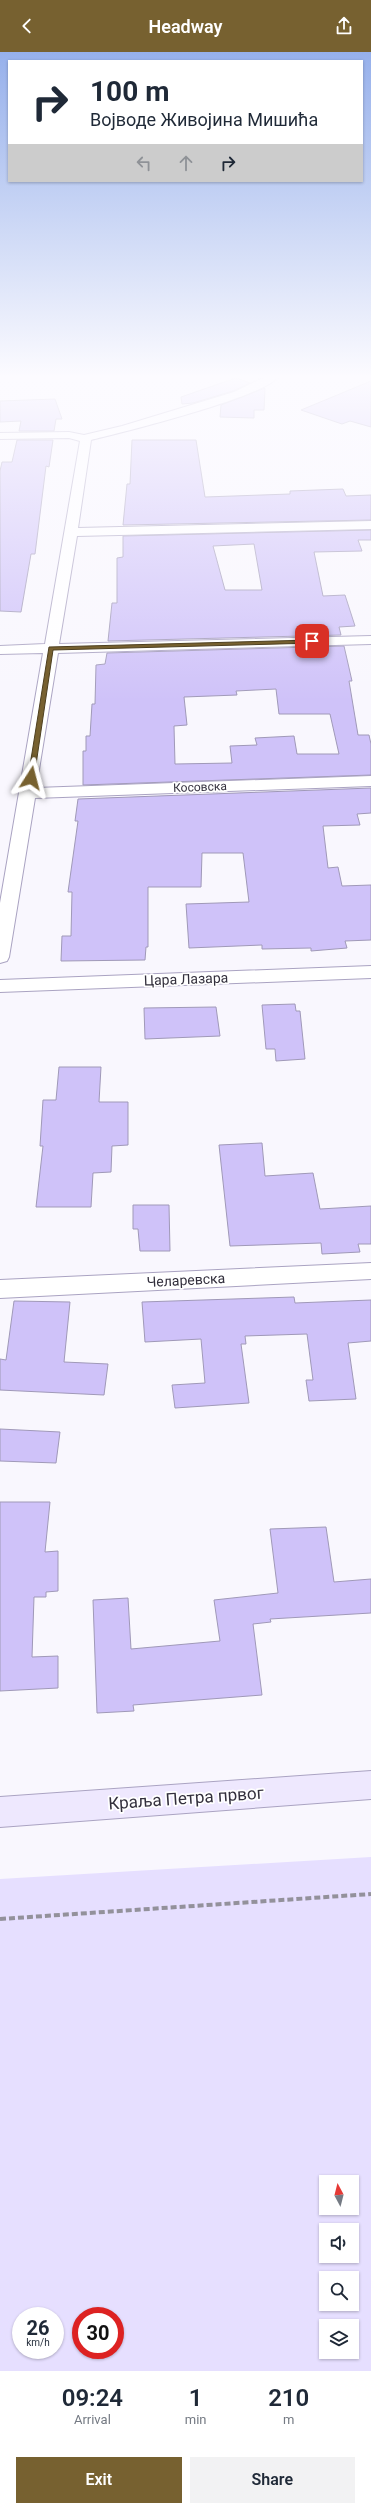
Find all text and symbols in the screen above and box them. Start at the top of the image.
icon: back [16,15,38,37]
icon: share [333,15,355,37]
text: Headway [149,16,223,37]
text: 100 m [90,75,169,108]
icon: right [24,76,76,128]
text: Војводе Живојина Мишића [90,109,318,130]
icon: left [133,152,155,174]
icon: ahead [175,152,197,174]
icon: right [217,152,239,174]
pin [295,624,329,658]
icon: arrive [301,630,323,652]
position arrow [10,757,52,799]
street label: Косовска [173,779,227,795]
street label: Цара Лазара [143,970,229,988]
street label: Челаревска [146,1270,226,1290]
street label: Краља Петра првог [108,1783,264,1813]
north arrow [319,2175,359,2215]
map controls [319,2175,359,2359]
button: sound [319,2223,359,2263]
button: search [319,2271,359,2311]
speed limit sign: 30 [72,2307,124,2359]
text: 26 [27,2316,49,2340]
button: layers [319,2319,359,2359]
text: km/h [26,2337,50,2348]
text: 09:24 [62,2384,123,2412]
text: 1 [189,2384,202,2412]
text: 210 [268,2384,309,2412]
text: Arrival [74,2412,111,2427]
text: min [185,2412,206,2427]
text: m [283,2412,294,2427]
button: Exit [16,2457,182,2503]
button: Share [190,2457,355,2503]

